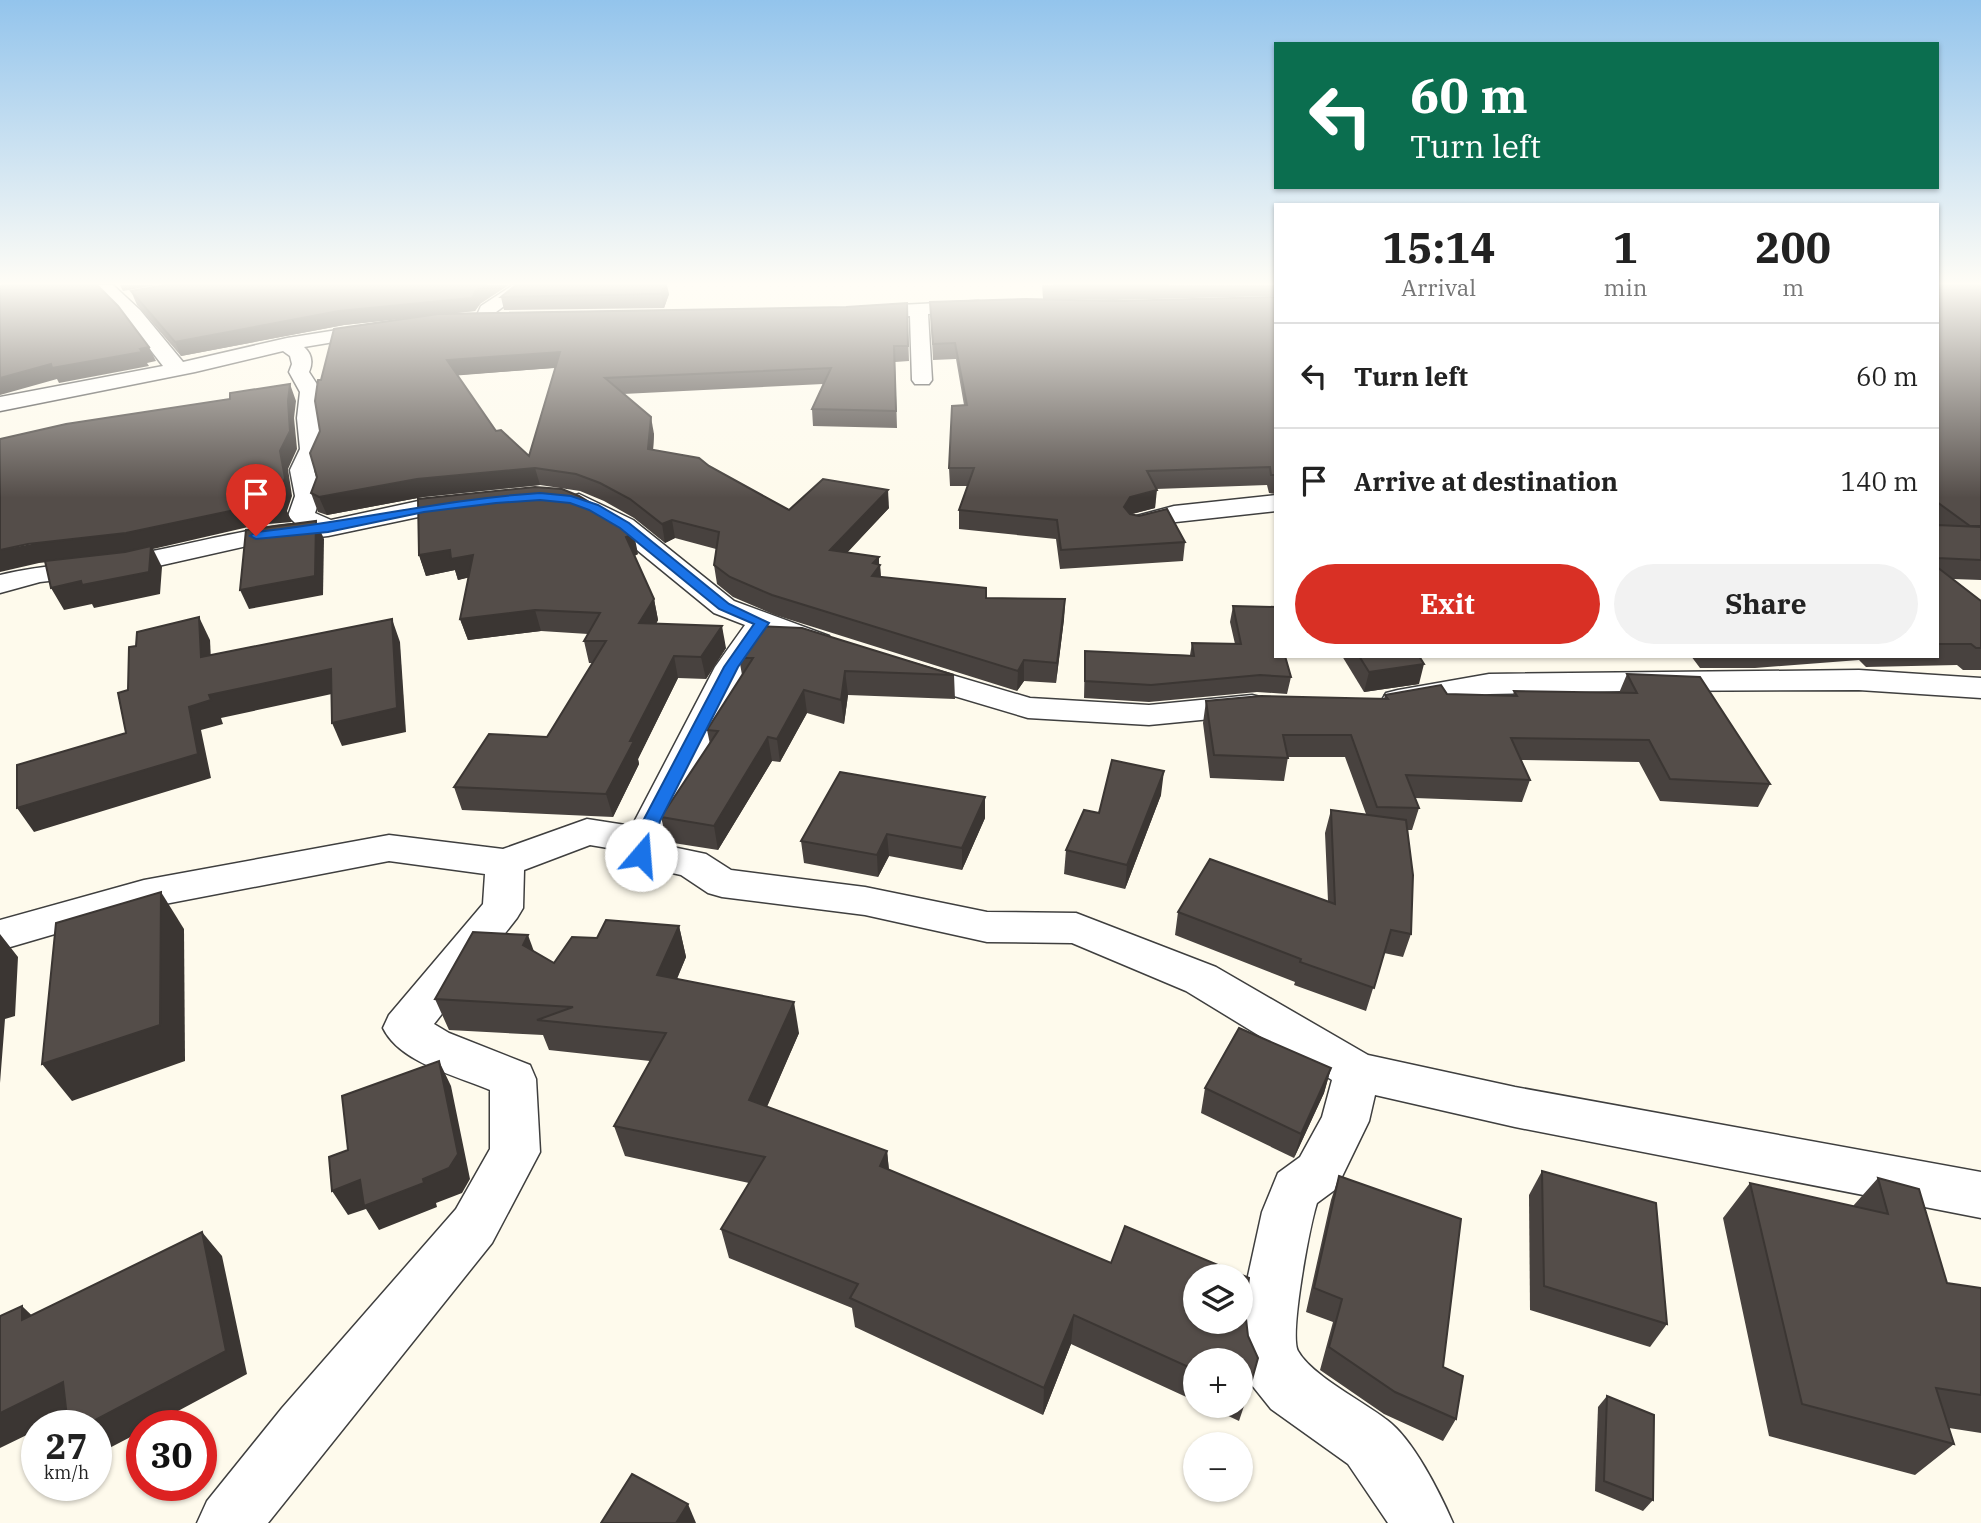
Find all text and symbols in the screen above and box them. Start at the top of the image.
text: 60 m [1410,63,1528,126]
icon: left [1295,70,1386,161]
text: Turn left [1410,125,1541,167]
text: 15:14 [1382,220,1496,275]
text: 1 [1613,220,1638,275]
text: 200 [1755,220,1831,275]
text: Arrival [1401,272,1476,302]
text: min [1604,272,1647,302]
text: m [1782,272,1804,302]
icon: left [1295,357,1333,395]
text: Turn left [1354,359,1468,393]
text: 60 m [1856,359,1918,393]
icon: arrive [1295,462,1333,500]
pin [226,464,286,536]
text: Arrive at destination [1354,464,1618,498]
text: 140 m [1840,464,1918,498]
icon: arrive [237,475,275,513]
button: Exit [1295,564,1600,644]
button: Share [1614,564,1918,644]
position arrow [604,818,678,892]
map controls [1183,1264,1253,1502]
button: layers [1183,1264,1253,1334]
button: + [1183,1348,1253,1418]
speed limit sign: 30 [126,1410,217,1501]
text: 27 [45,1423,88,1469]
button: − [1183,1432,1253,1502]
text: km/h [44,1461,89,1484]

